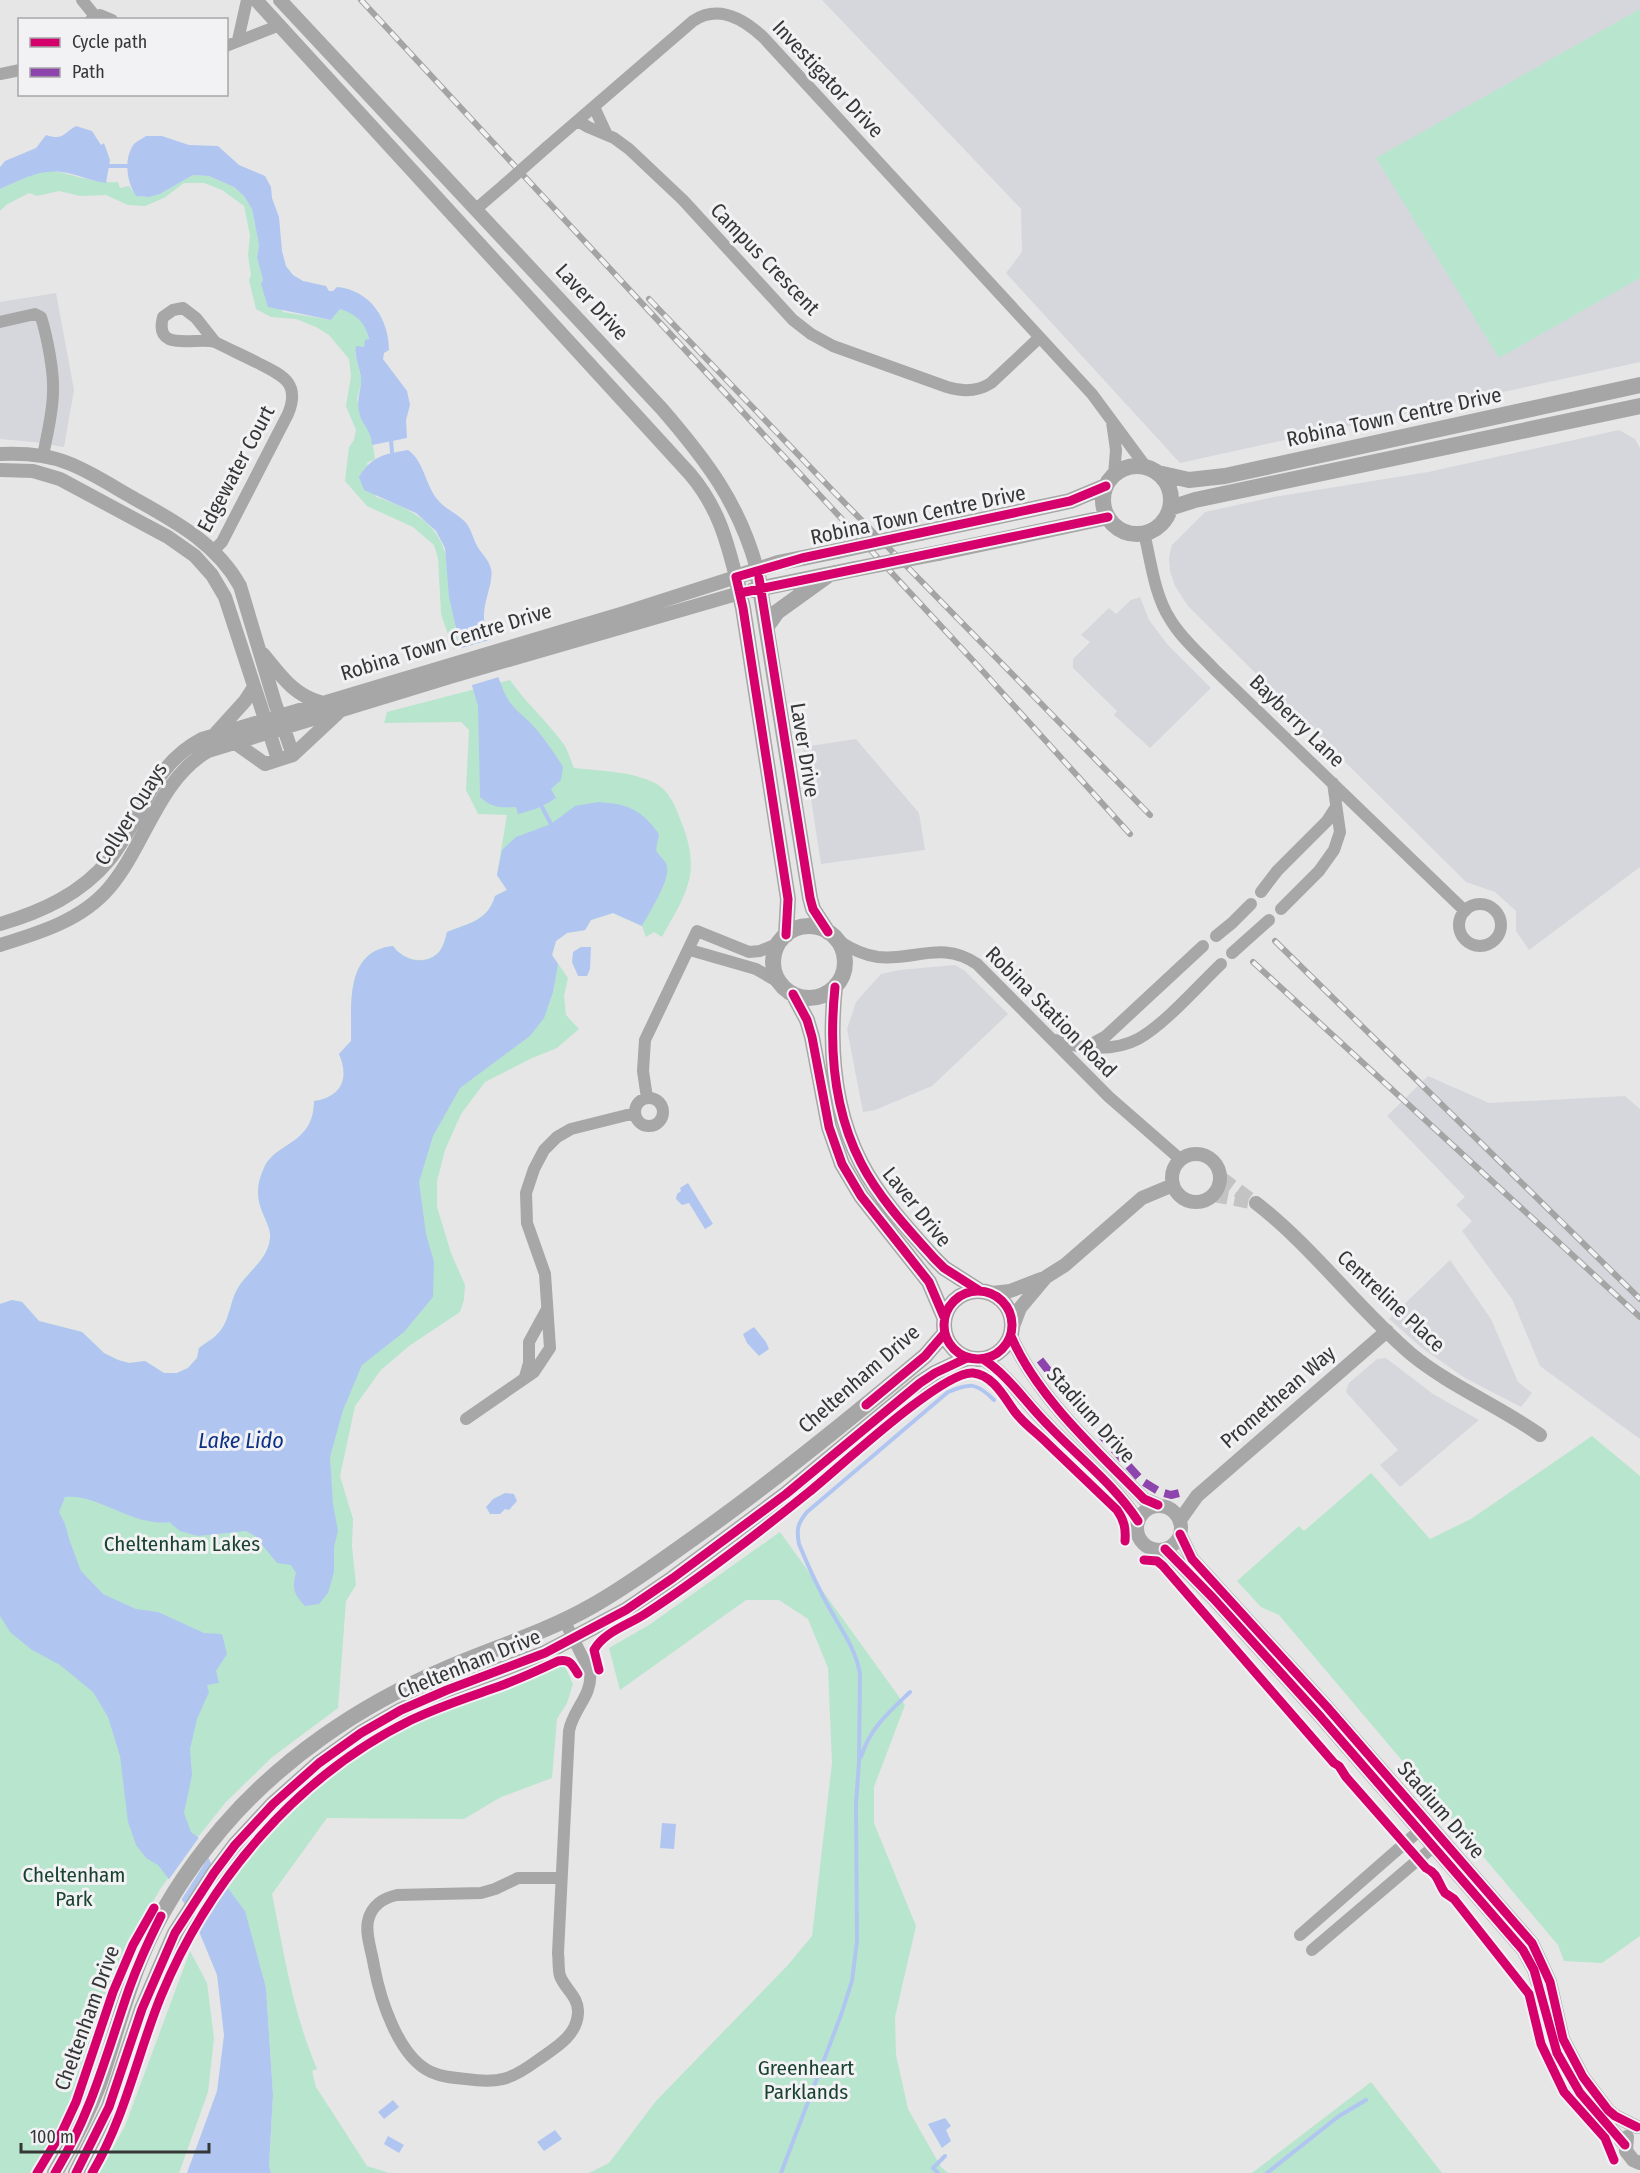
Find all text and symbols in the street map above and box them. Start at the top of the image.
street label: Investigator Drive [767,15,889,143]
legend [18,18,228,96]
text: Cycle path [72,31,147,53]
text: Path [72,61,105,83]
street label: Campus Crescent [705,197,825,321]
street label: Laver Drive [550,258,634,346]
street label: Robina Town Centre Drive [1284,381,1504,453]
street label: Edgewater Court [192,401,280,537]
street label: Robina Town Centre Drive [808,479,1028,551]
street label: Robina Town Centre Drive [337,597,555,687]
street label: Bayberry Lane [1244,669,1350,773]
street label: Laver Drive [785,701,825,799]
street label: Collyer Quays [89,758,173,870]
street label: Robina Station Road [980,941,1122,1083]
street label: Laver Drive [877,1162,957,1252]
street label: Centreline Place [1332,1244,1450,1358]
street label: Cheltenham Drive [793,1319,925,1439]
street label: Promethean Way [1215,1340,1341,1454]
street label: Stadium Drive [1041,1362,1141,1468]
water label: Lake Lido [198,1427,284,1454]
park label: Cheltenham Lakes [104,1531,260,1557]
street label: Cheltenham Drive [394,1623,544,1705]
street label: Stadium Drive [1392,1756,1490,1864]
park label: Cheltenham Park [23,1862,125,1912]
street label: Cheltenham Drive [49,1942,125,2094]
park label: Greenheart Parklands [758,2055,854,2105]
scale bar [21,2116,208,2154]
text: 100 m [30,2126,74,2148]

